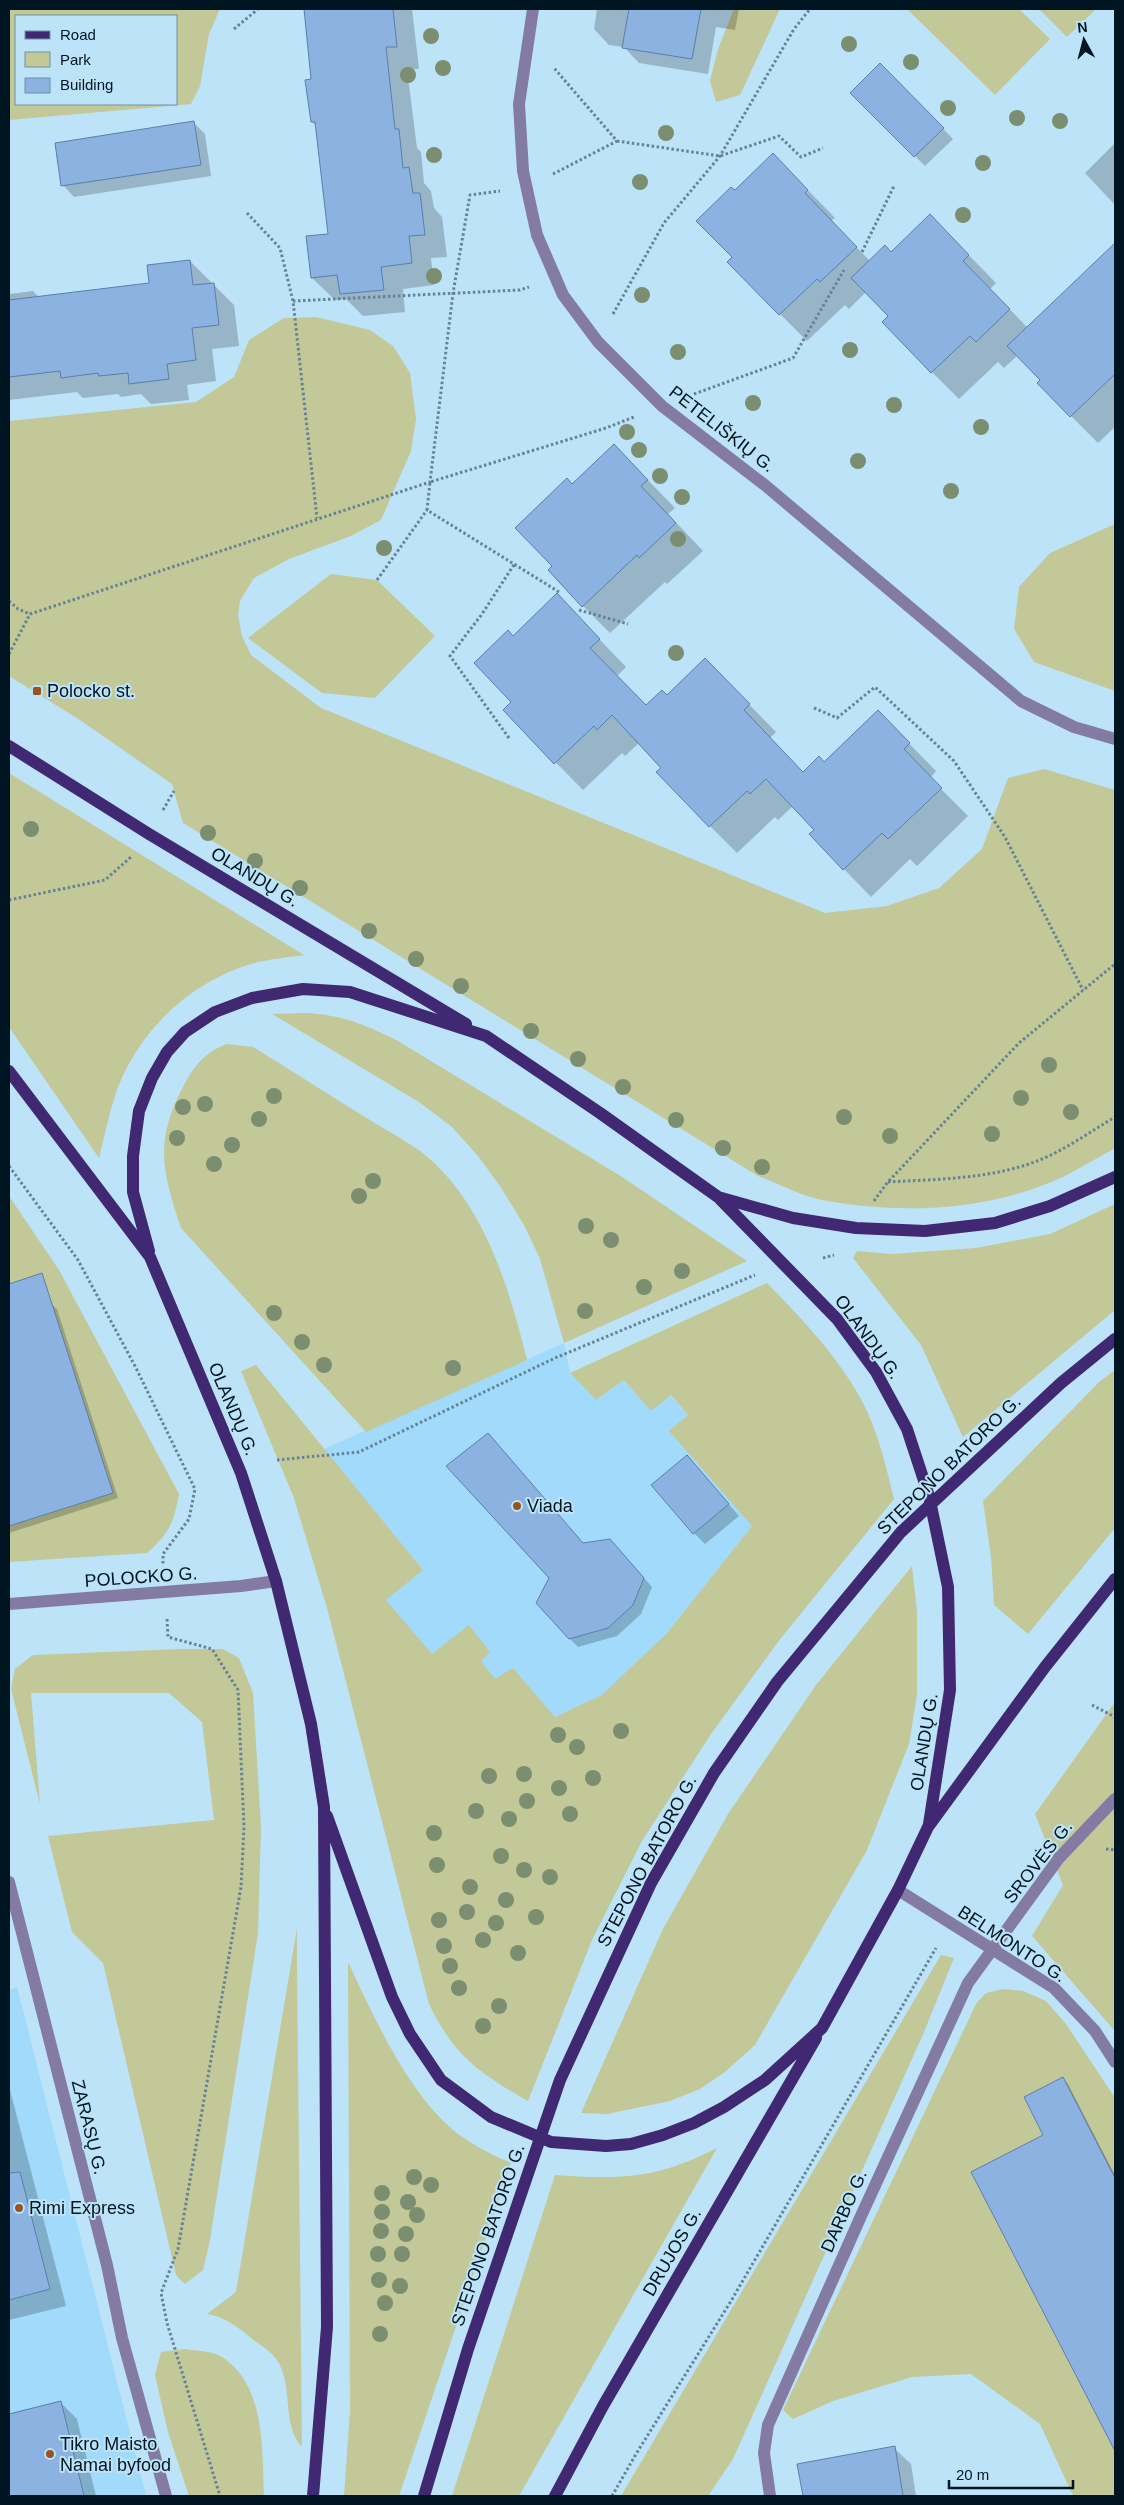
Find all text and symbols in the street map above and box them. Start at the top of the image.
legend [15,15,178,105]
north arrow [1059,15,1109,65]
text: N [1076,19,1088,36]
text: Road [60,26,96,43]
text: Park [60,51,91,68]
text: Building [60,76,113,93]
street label: PETELIŠKIŲ G. [665,381,779,476]
place label: Polocko st. [47,681,135,701]
marker: Polocko st. [31,685,43,697]
street label: OLANDŲ G. [207,843,303,911]
street label: OLANDŲ G. [831,1291,905,1383]
street label: OLANDŲ G. [204,1360,262,1458]
street label: STEPONO BATORO G. [873,1391,1025,1539]
place label: Viada [527,1496,574,1516]
marker: Viada [511,1500,523,1512]
street label: POLOCKO G. [84,1563,198,1591]
street label: OLANDŲ G. [906,1692,942,1792]
street label: STEPONO BATORO G. [593,1772,701,1950]
street label: SROVĖS G. [1000,1817,1076,1907]
street label: BELMONTO G. [954,1902,1070,1986]
street label: ZARASŲ G. [68,2078,110,2176]
street label: STEPONO BATORO G. [447,2141,529,2329]
street label: DARBO G. [817,2167,871,2255]
place label: Rimi Express [29,2198,135,2218]
marker: Rimi Express [13,2202,25,2214]
street label: DRUJOS G. [639,2205,705,2299]
place label: Tikro Maisto Namai byfood [60,2434,171,2475]
marker: Tikro Maisto Namai byfood [44,2448,56,2460]
scale bar [949,2458,1073,2490]
text: 20 m [956,2466,989,2483]

